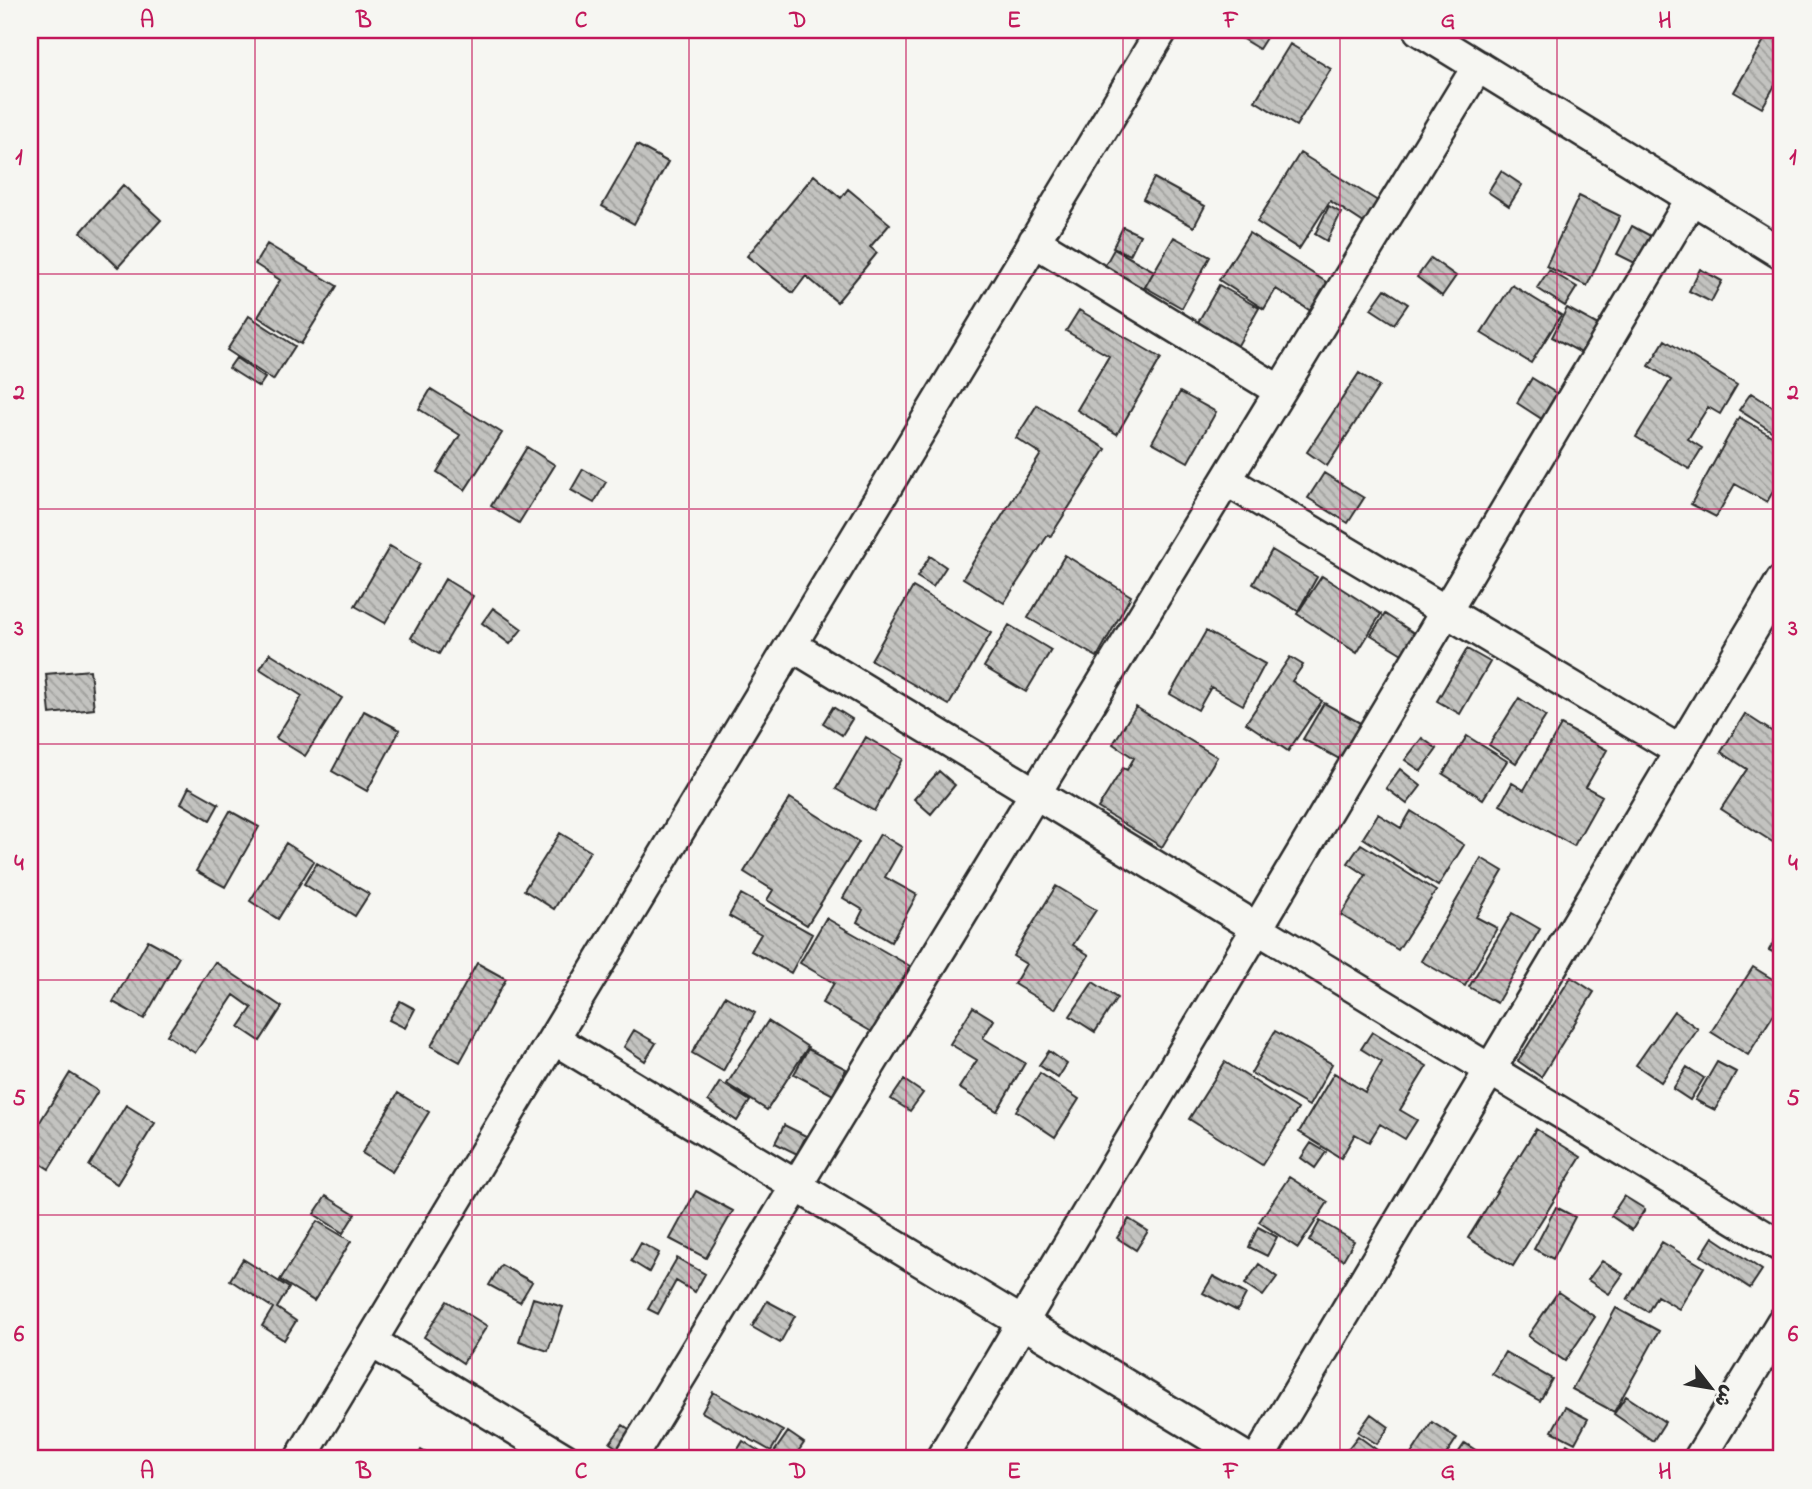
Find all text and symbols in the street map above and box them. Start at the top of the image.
text: A [140,5,154,38]
text: B [355,5,372,38]
text: C [575,5,588,38]
text: D [789,5,806,38]
text: E [1007,5,1021,38]
text: F [1223,5,1239,38]
text: G [1441,5,1455,38]
text: H [1658,5,1672,38]
text: 1 [15,142,23,175]
text: 1 [1789,142,1797,175]
text: 2 [12,377,25,410]
text: 2 [1786,377,1799,410]
text: 3 [13,613,24,646]
text: 3 [1787,613,1798,646]
text: 4 [14,848,24,881]
text: 4 [1788,848,1798,881]
text: 5 [12,1083,26,1116]
text: 5 [1786,1083,1800,1116]
text: 6 [14,1319,25,1352]
text: 6 [1788,1319,1799,1352]
north arrow [1675,1352,1745,1422]
text: ش [1706,1380,1740,1411]
text: A [140,1456,154,1489]
text: B [355,1456,372,1489]
text: C [575,1456,588,1489]
text: D [789,1456,806,1489]
text: E [1007,1456,1021,1489]
text: F [1223,1456,1239,1489]
text: G [1441,1456,1455,1489]
text: H [1658,1456,1672,1489]

